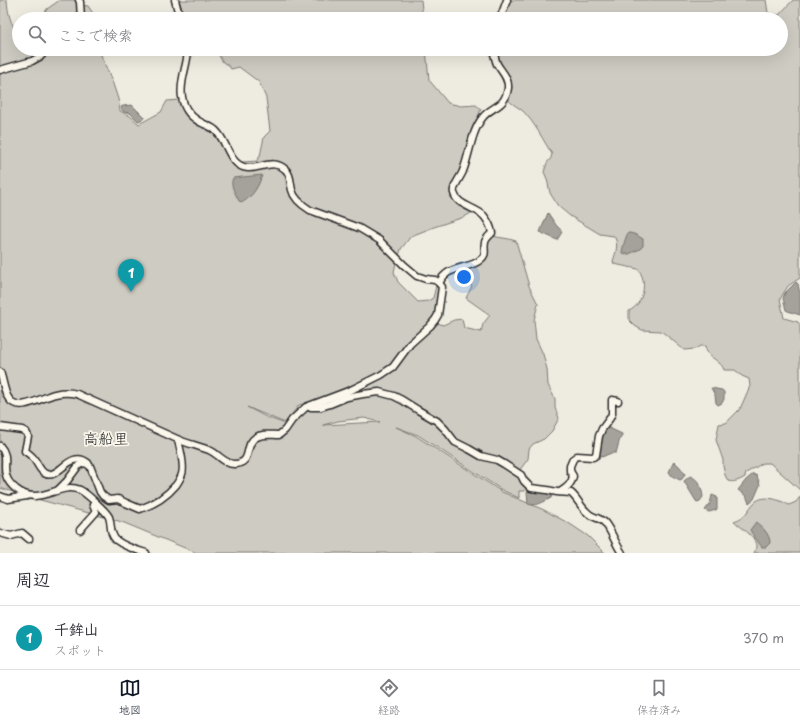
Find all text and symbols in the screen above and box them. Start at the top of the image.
search box [12,12,788,56]
icon: search [26,23,48,45]
text: ここで検索 [58,23,133,46]
pin: 1 [118,259,144,292]
your location [454,267,474,287]
district label: 高船里 [83,426,129,449]
text: 周辺 [16,566,50,592]
text: 千鉾山 [54,617,99,640]
text: 1 [26,628,32,647]
text: 370 m [743,628,784,647]
text: スポット [54,640,106,659]
tab: 地図 [119,677,141,718]
tab: 経路 [378,677,400,718]
tab: 保存済み [637,677,681,718]

